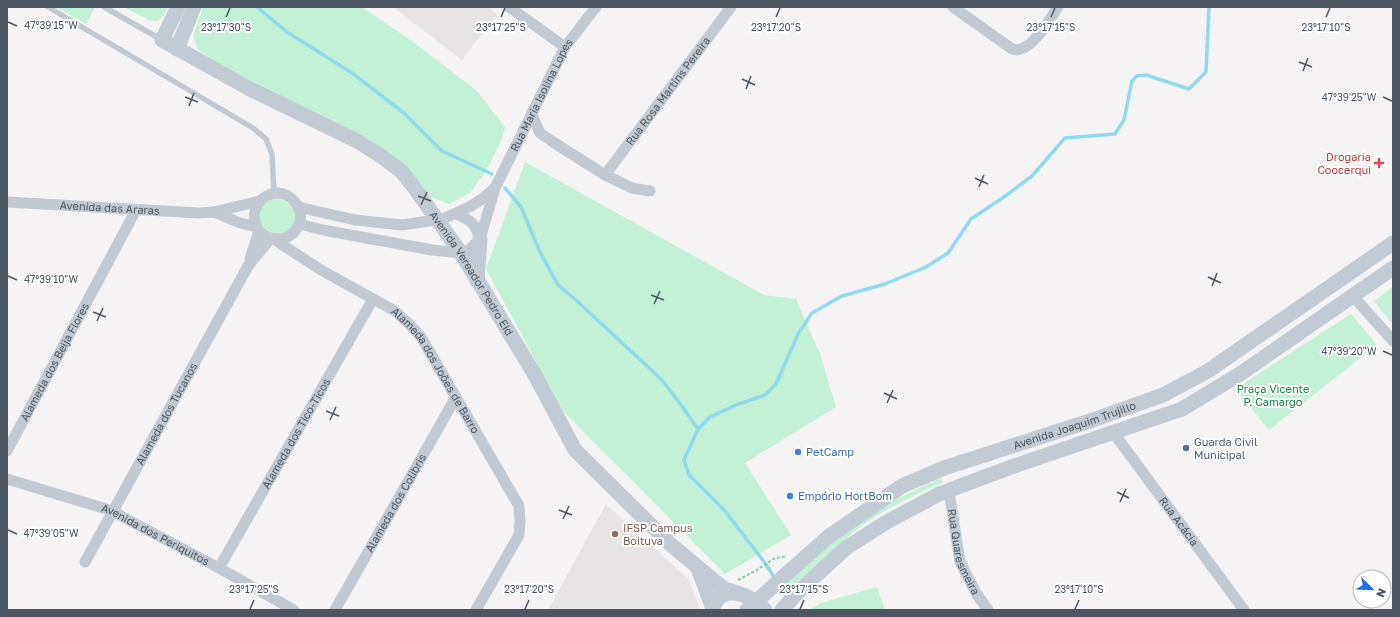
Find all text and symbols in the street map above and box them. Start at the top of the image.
text: 47°39'15"W [24,19,78,31]
text: 23°17'30"S [201,21,251,33]
text: 23°17'25"S [476,21,526,33]
text: 23°17'20"S [751,21,801,33]
text: 23°17'15"S [1027,21,1075,33]
text: 23°17'10"S [1301,21,1351,33]
street label: Rua Rosa Martins Pereira [623,34,712,147]
street label: Rua Maria Isolina Lopes [507,36,575,153]
text: 47°39'25"W [1322,91,1377,103]
place label: Drogaria Coocerqui [1317,150,1371,176]
marker: Drogaria Coocerqui [1374,158,1384,168]
street label: Avenida das Araras [60,198,160,217]
street label: Avenida Vereador Pedro Eid [427,208,516,338]
text: 47°39'10"W [24,273,78,285]
street label: Alameda dos Beija Flores [17,300,91,423]
street label: Alameda dos Joões de Barro [389,304,483,436]
text: 47°39'20"W [1321,345,1377,357]
street label: Alameda dos Tucanos [133,360,200,467]
street label: Alameda dos Tico-Ticos [259,376,332,491]
park label: Praça Vicente P. Camargo [1237,382,1309,408]
street label: Avenida Joaquim Trujillo [1011,398,1138,451]
place label: Guarda Civil Municipal [1194,435,1258,461]
marker: Guarda Civil Municipal [1181,443,1191,453]
place label: PetCamp [806,445,854,458]
marker: PetCamp [793,447,803,457]
street label: Alameda dos Colibris [362,451,429,554]
place label: Empório HortBom [798,489,892,502]
marker: Empório HortBom [785,491,795,501]
street label: Rua Acácia [1157,494,1201,548]
street label: Avenida dos Periquitos [100,501,212,568]
street label: Rua Quaresmeira [946,508,983,597]
place label: IFSP Campus Boituva [623,521,693,547]
text: 47°39'05"W [23,527,79,539]
marker: IFSP Campus Boituva [610,529,620,539]
north arrow [1352,569,1392,609]
text: 23°17'25"S [229,583,279,595]
text: 23°17'20"S [504,583,554,595]
text: 23°17'15"S [780,583,828,595]
text: 23°17'10"S [1054,583,1104,595]
text: N [1374,587,1389,599]

